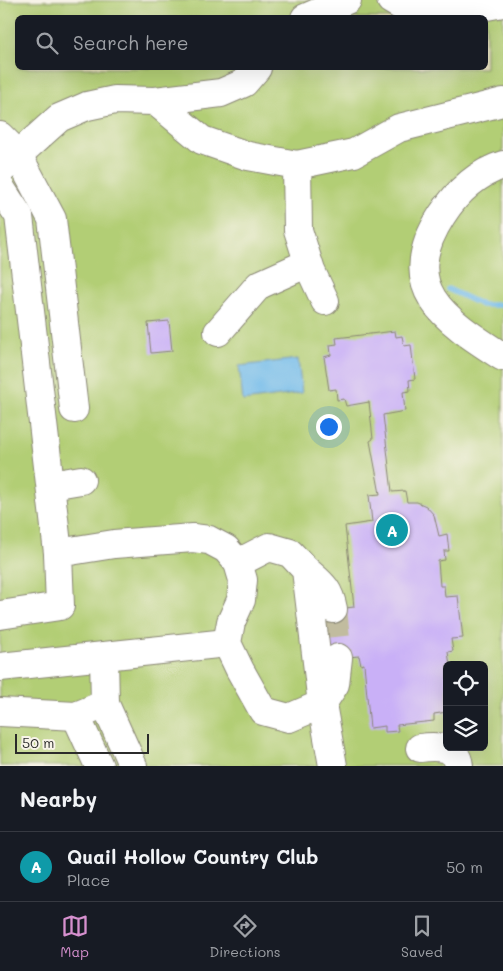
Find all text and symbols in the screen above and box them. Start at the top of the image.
search box [15,15,488,70]
icon: search [33,29,61,57]
text: Search here [73,30,189,55]
your location [316,414,342,440]
pin: A [376,511,408,549]
map controls [443,661,488,751]
button: locate [443,661,488,706]
button: layers [443,706,488,751]
scale bar [15,731,149,754]
text: 50 m [22,733,54,752]
text: Nearby [20,785,97,812]
text: Quail Hollow Country Club [67,844,318,869]
text: A [30,856,42,877]
text: 50 m [446,856,483,877]
text: Place [67,869,110,890]
tab: Map [60,912,89,961]
tab: Directions [209,912,281,961]
tab: Saved [401,912,443,961]

